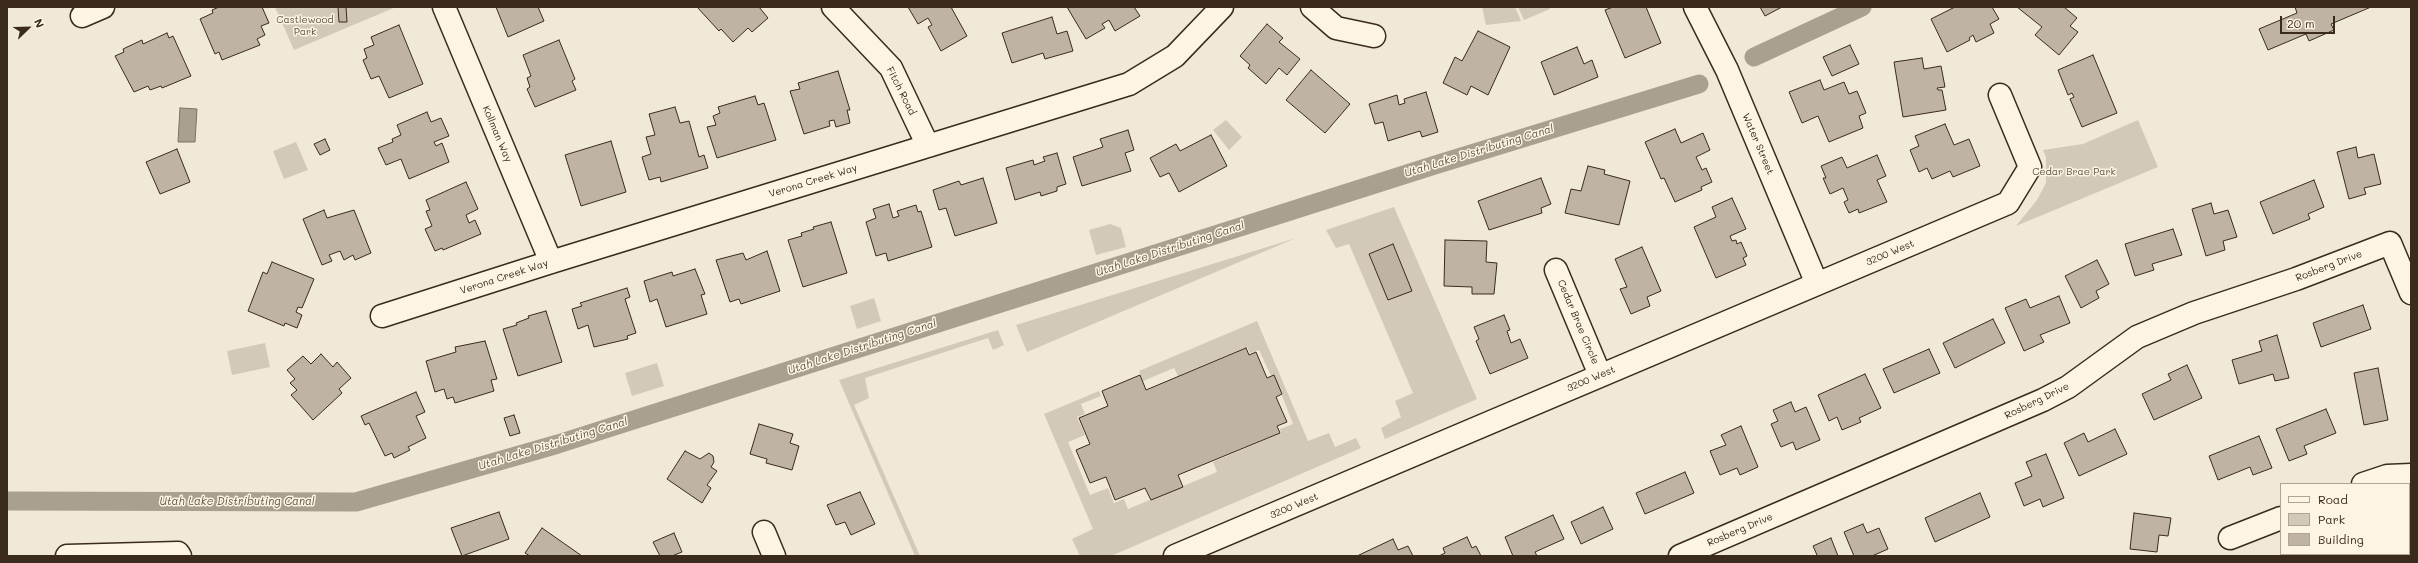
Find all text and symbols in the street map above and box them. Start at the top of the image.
north arrow [8,8,48,48]
scale bar [2282,8,2337,34]
park label: Castlewood Park [276,14,334,38]
text: 20 m [2287,15,2315,31]
text: N [31,16,48,30]
street label: Fitch Road [884,65,918,117]
street label: Kollman Way [480,104,514,164]
street label: Water Street [1740,111,1776,177]
water label: Utah Lake Distributing Canal [1403,122,1555,180]
street label: Verona Creek Way [767,162,859,200]
park label: Cedar Brae Park [2032,166,2116,178]
water label: Utah Lake Distributing Canal [1094,219,1246,279]
street label: 3200 West [1864,237,1916,269]
street label: Rosberg Drive [2294,248,2364,284]
street label: Verona Creek Way [458,257,550,297]
street label: Cedar Brae Circle [1555,278,1601,366]
water label: Utah Lake Distributing Canal [786,317,938,377]
street label: 3200 West [1565,363,1617,395]
street label: Rosberg Drive [2003,380,2071,422]
water label: Utah Lake Distributing Canal [477,415,629,473]
legend [2280,483,2410,555]
street label: 3200 West [1268,490,1320,522]
text: Road [2318,491,2348,507]
water label: Utah Lake Distributing Canal [159,495,315,509]
street label: Rosberg Drive [1705,511,1775,549]
text: Park [2318,511,2345,527]
text: Building [2318,531,2364,547]

